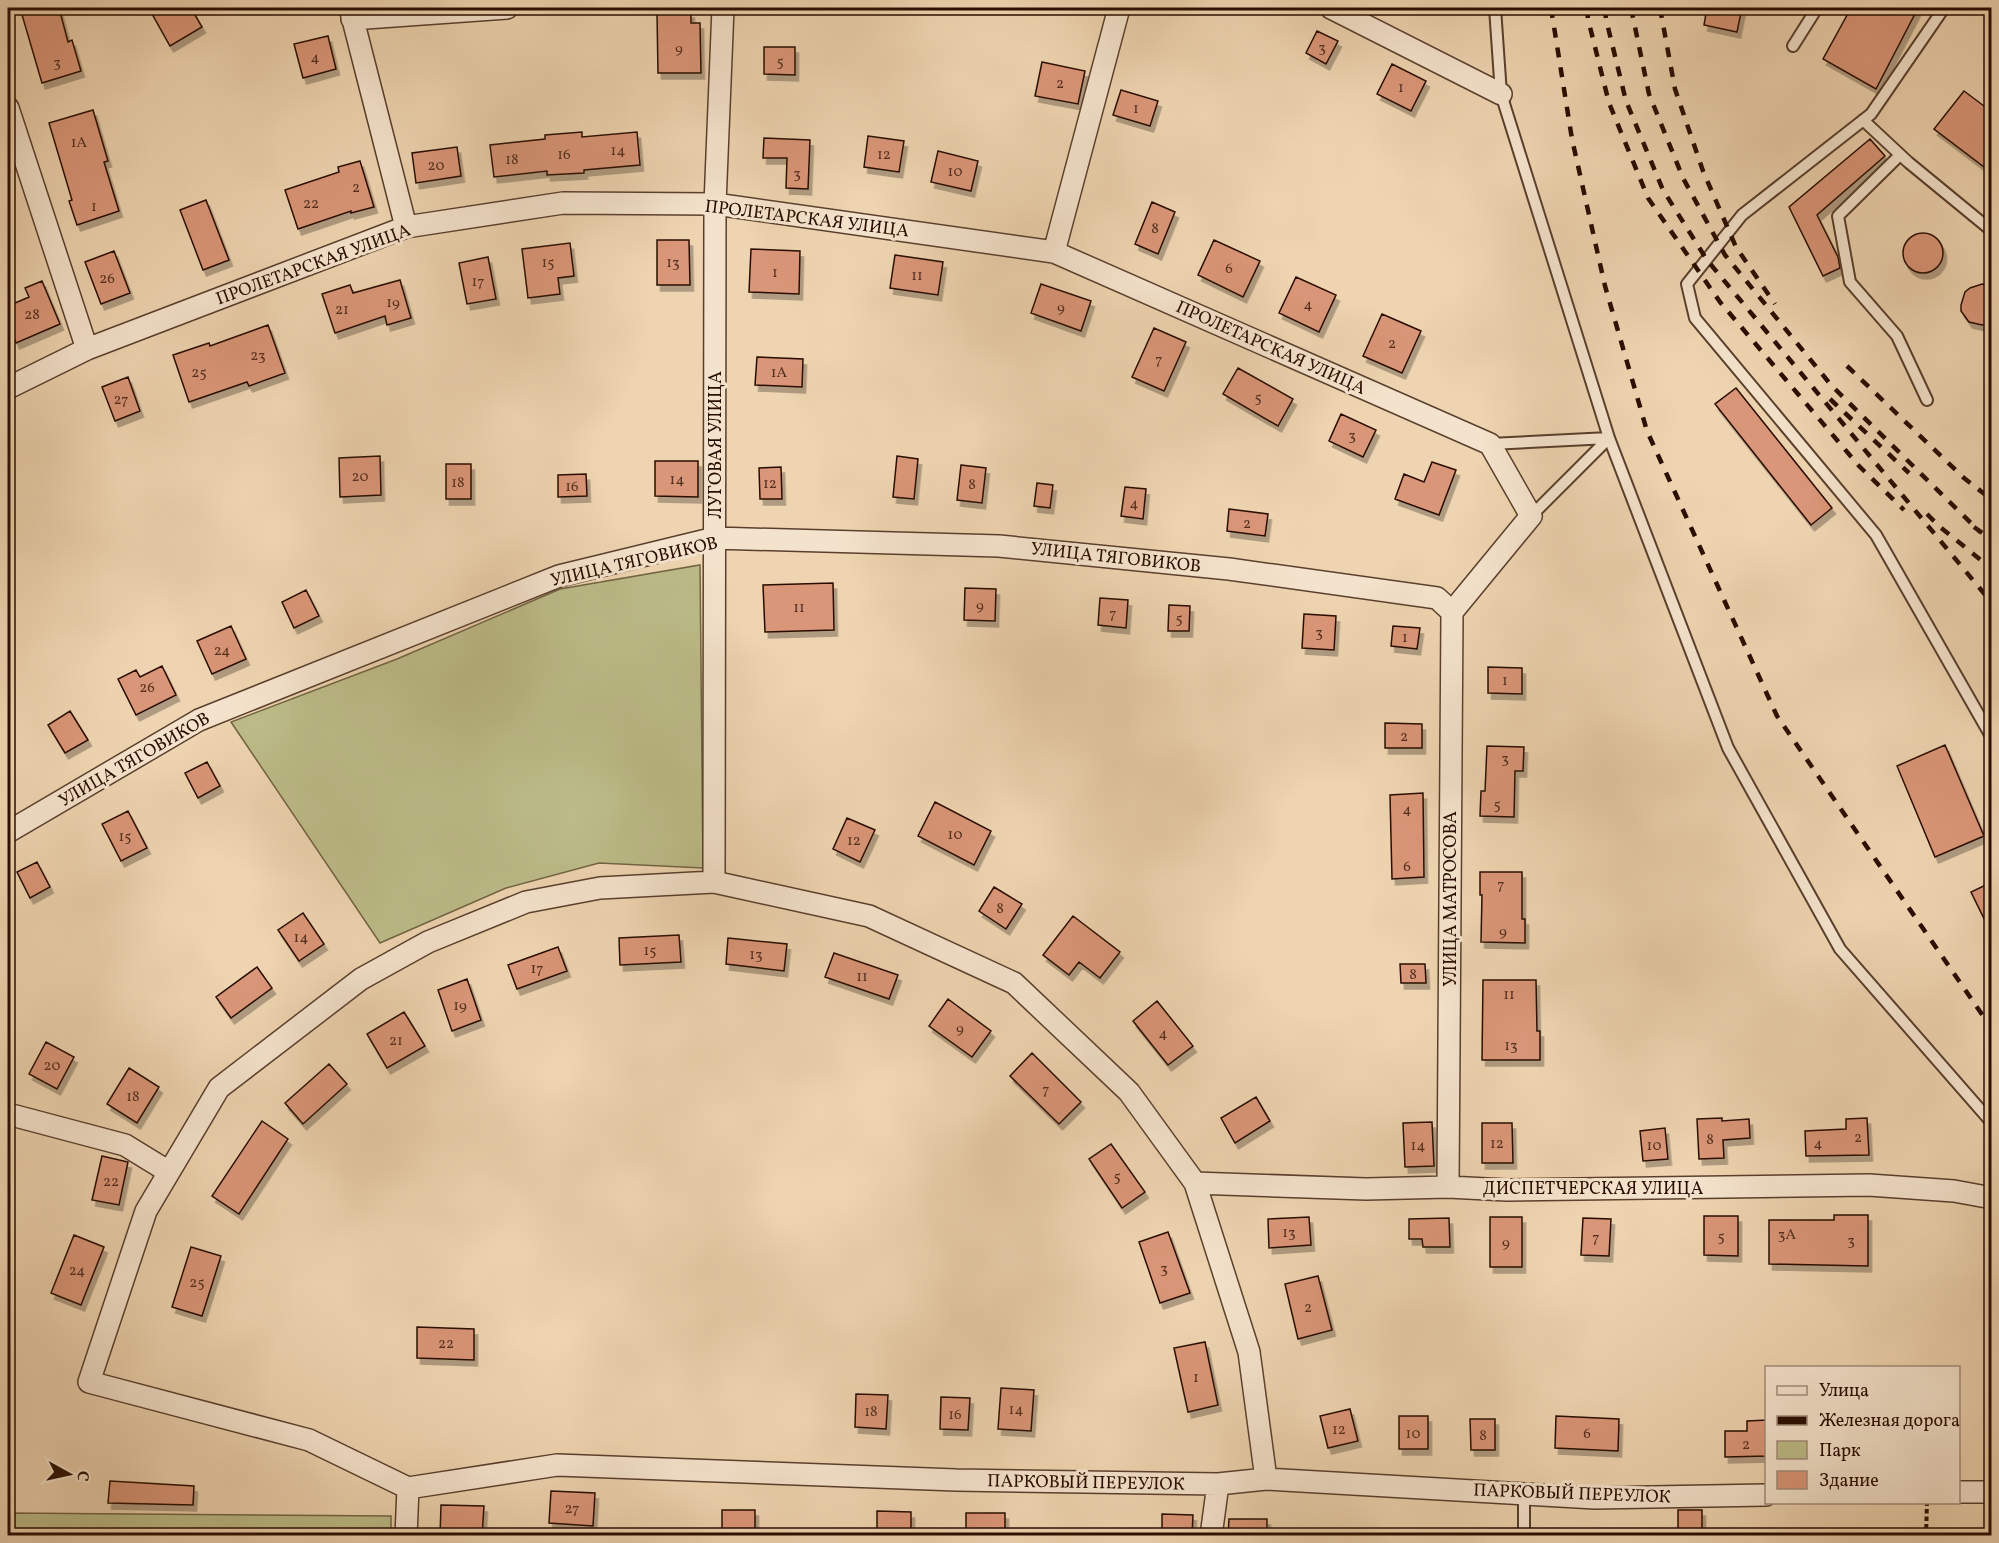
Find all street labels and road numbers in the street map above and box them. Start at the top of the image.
street label: ПРОЛЕТАРСКАЯ УЛИЦА [703,195,911,244]
street label: ПРОЛЕТАРСКАЯ УЛИЦА [213,218,415,312]
street label: ПРОЛЕТАРСКАЯ УЛИЦА [1171,295,1370,402]
street label: ЛУГОВАЯ УЛИЦА [704,371,729,519]
street label: УЛИЦА ТЯГОВИКОВ [548,531,720,594]
street label: УЛИЦА ТЯГОВИКОВ [1029,537,1202,580]
street label: УЛИЦА ТЯГОВИКОВ [54,707,215,814]
street label: УЛИЦА МАТРОСОВА [1439,811,1464,987]
street label: ДИСПЕТЧЕРСКАЯ УЛИЦА [1483,1177,1704,1202]
street label: ПАРКОВЫЙ ПЕРЕУЛОК [987,1469,1185,1498]
street label: ПАРКОВЫЙ ПЕРЕУЛОК [1473,1479,1671,1510]

